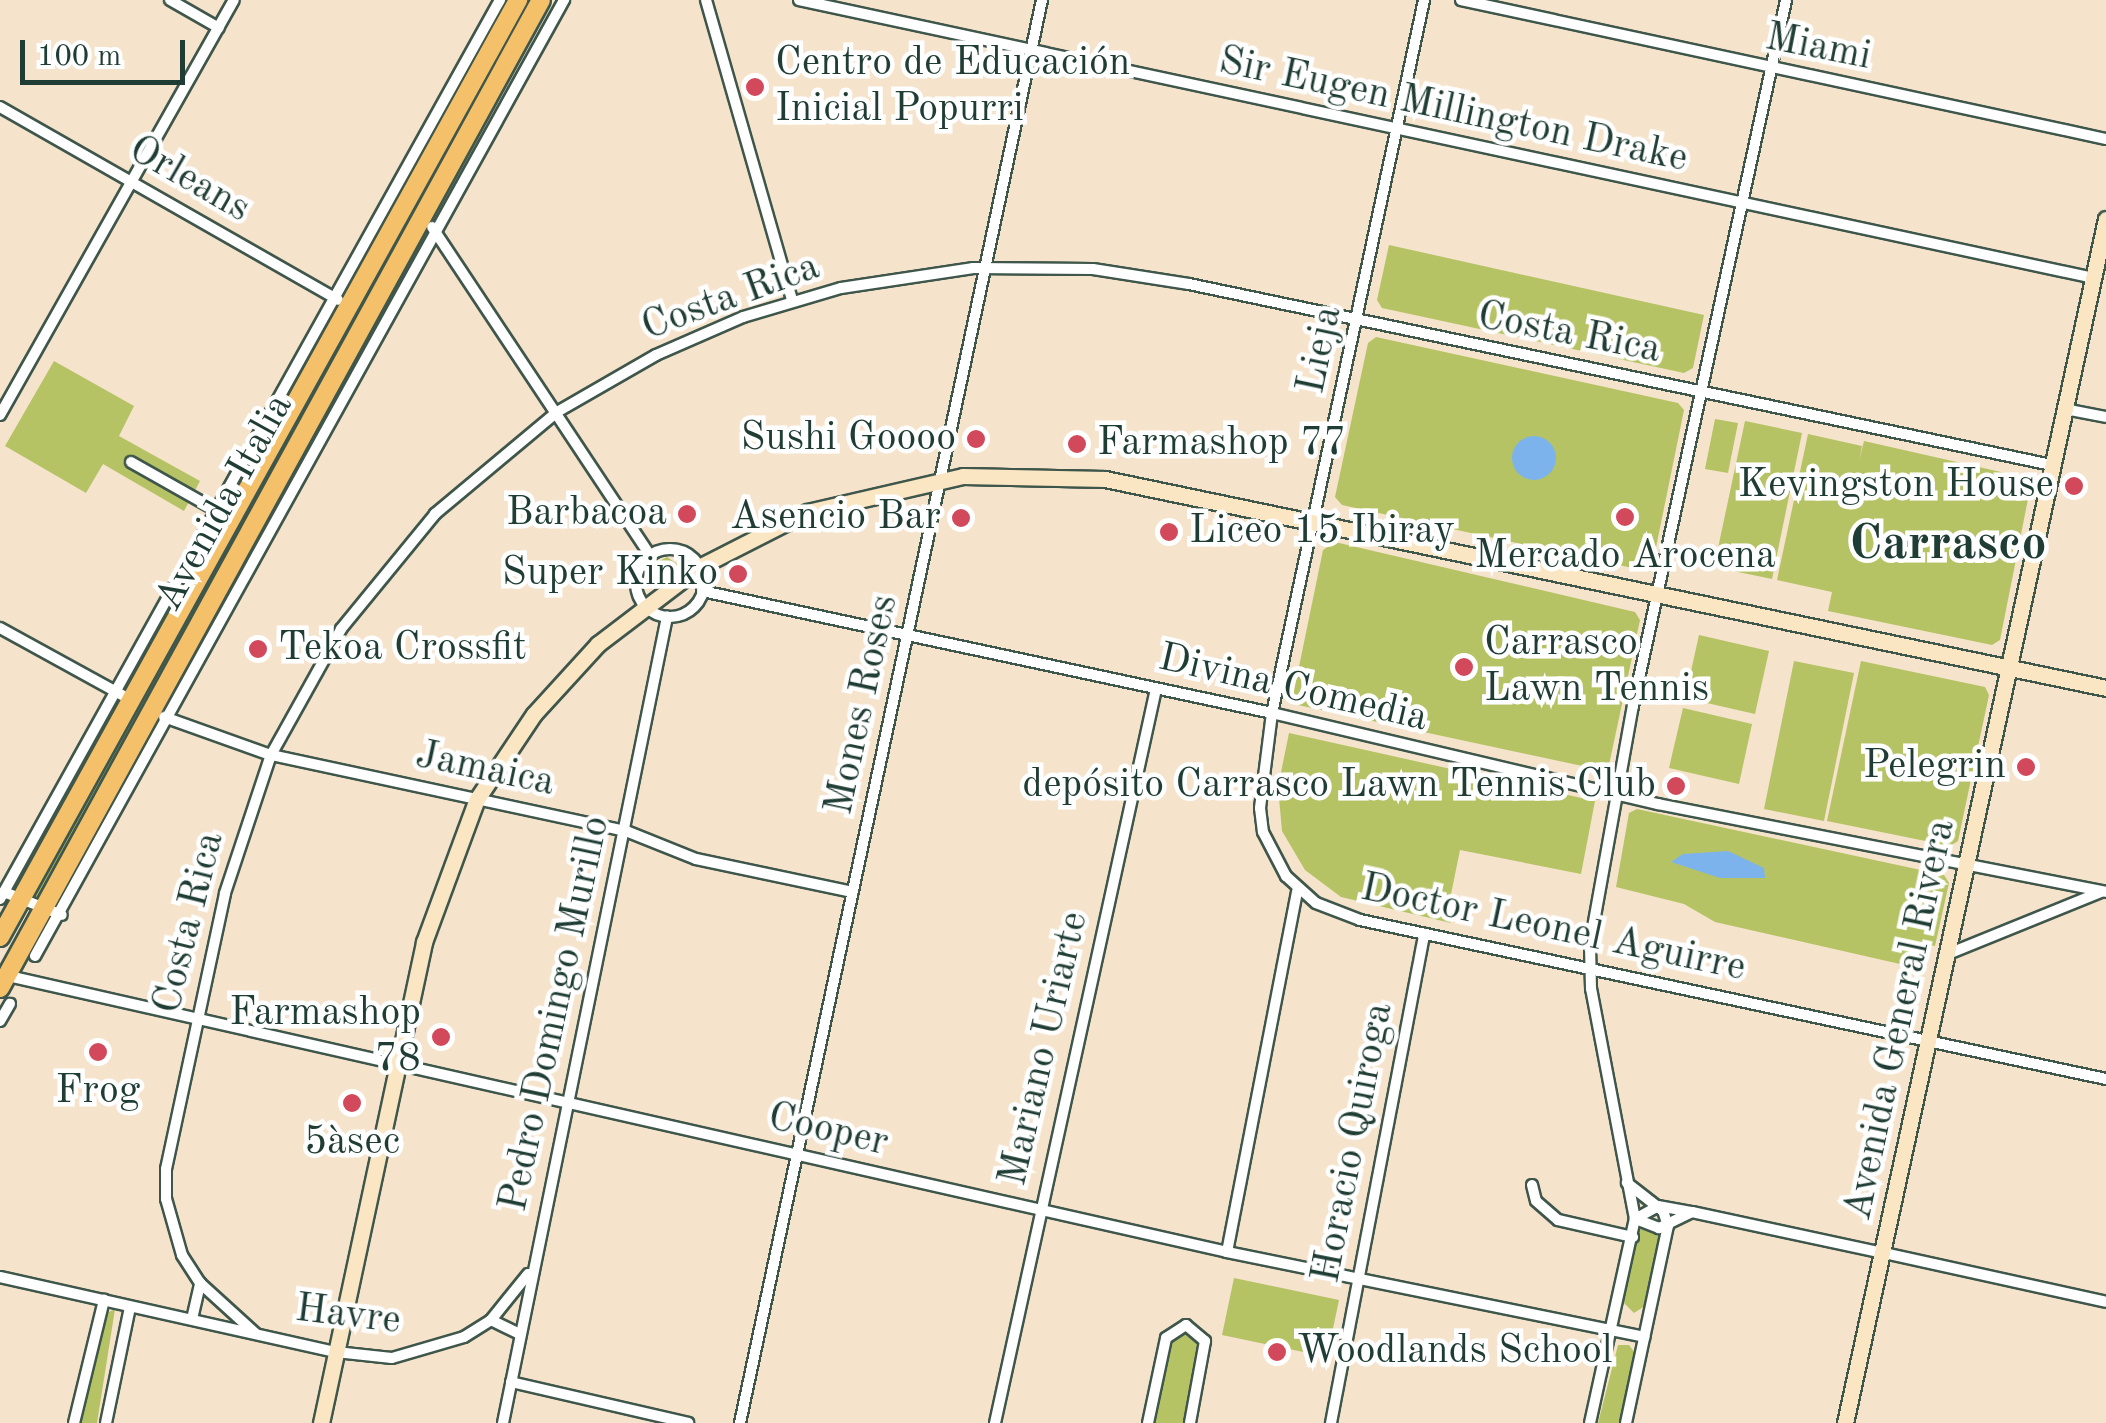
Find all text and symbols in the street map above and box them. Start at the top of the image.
street label: Miami [1761,14,1875,82]
scale bar [25,20,190,82]
street label: Sir Eugen Millington Drake [1214,38,1692,184]
place label: Centro de Educación Inicial Popurri [775,40,1130,134]
text: 100 m [37,42,121,72]
marker: Centro de Educación Inicial Popurri [744,76,766,98]
street label: Orleans [120,126,258,234]
street label: Costa Rica [636,244,826,352]
street label: Costa Rica [1473,293,1665,375]
street label: Lieja [1288,302,1354,398]
street label: Avenida Italia [146,386,304,620]
place label: Sushi Goooo [741,415,956,463]
place label: Farmashop 77 [1097,420,1346,468]
marker: Sushi Goooo [965,428,987,450]
marker: Farmashop 77 [1066,433,1088,455]
place label: Kevingston House [1738,462,2054,510]
marker: Kevingston House [2063,475,2085,497]
place label: Barbacoa [506,490,667,538]
place label: Asencio Bar [730,494,941,542]
marker: Barbacoa [676,503,698,525]
marker: Mercado Arocena [1614,506,1636,528]
marker: Asencio Bar [950,507,972,529]
place label: Liceo 15 Ibiray [1189,508,1455,556]
district label: Carrasco [1849,516,2047,576]
marker: Liceo 15 Ibiray [1158,521,1180,543]
place label: Mercado Arocena [1474,533,1776,581]
place label: Super Kinko [502,550,718,598]
marker: Super Kinko [727,563,749,585]
street label: Mones Roses [816,591,910,819]
place label: Carrasco Lawn Tennis [1484,620,1709,714]
place label: Tekoa Crossfit [278,625,527,673]
street label: Divina Comedia [1154,635,1432,743]
marker: Tekoa Crossfit [247,638,269,660]
marker: Carrasco Lawn Tennis [1453,656,1475,678]
street label: Jamaica [411,732,559,808]
place label: Pelegrin [1863,743,2006,791]
marker: Pelegrin [2015,756,2037,778]
place label: depósito Carrasco Lawn Tennis Club [1022,762,1656,810]
marker: depósito Carrasco Lawn Tennis Club [1665,775,1687,797]
street label: Pedro Domingo Murillo [491,812,621,1216]
street label: Avenida General Rivera [1835,815,1967,1225]
street label: Costa Rica [144,827,236,1019]
street label: Doctor Leonel Aguirre [1356,865,1750,993]
street label: Mariano Uriarte [990,907,1100,1191]
place label: Farmashop 78 [229,990,421,1084]
street label: Horacio Quiroga [1303,999,1405,1287]
marker: Farmashop 78 [430,1026,452,1048]
marker: Frog [87,1041,109,1063]
place label: Frog [56,1068,140,1116]
marker: 5àsec [341,1092,363,1114]
street label: Cooper [763,1094,893,1168]
place label: 5àsec [304,1119,400,1167]
street label: Havre [292,1286,404,1346]
place label: Woodlands School [1297,1328,1613,1376]
marker: Woodlands School [1266,1341,1288,1363]

